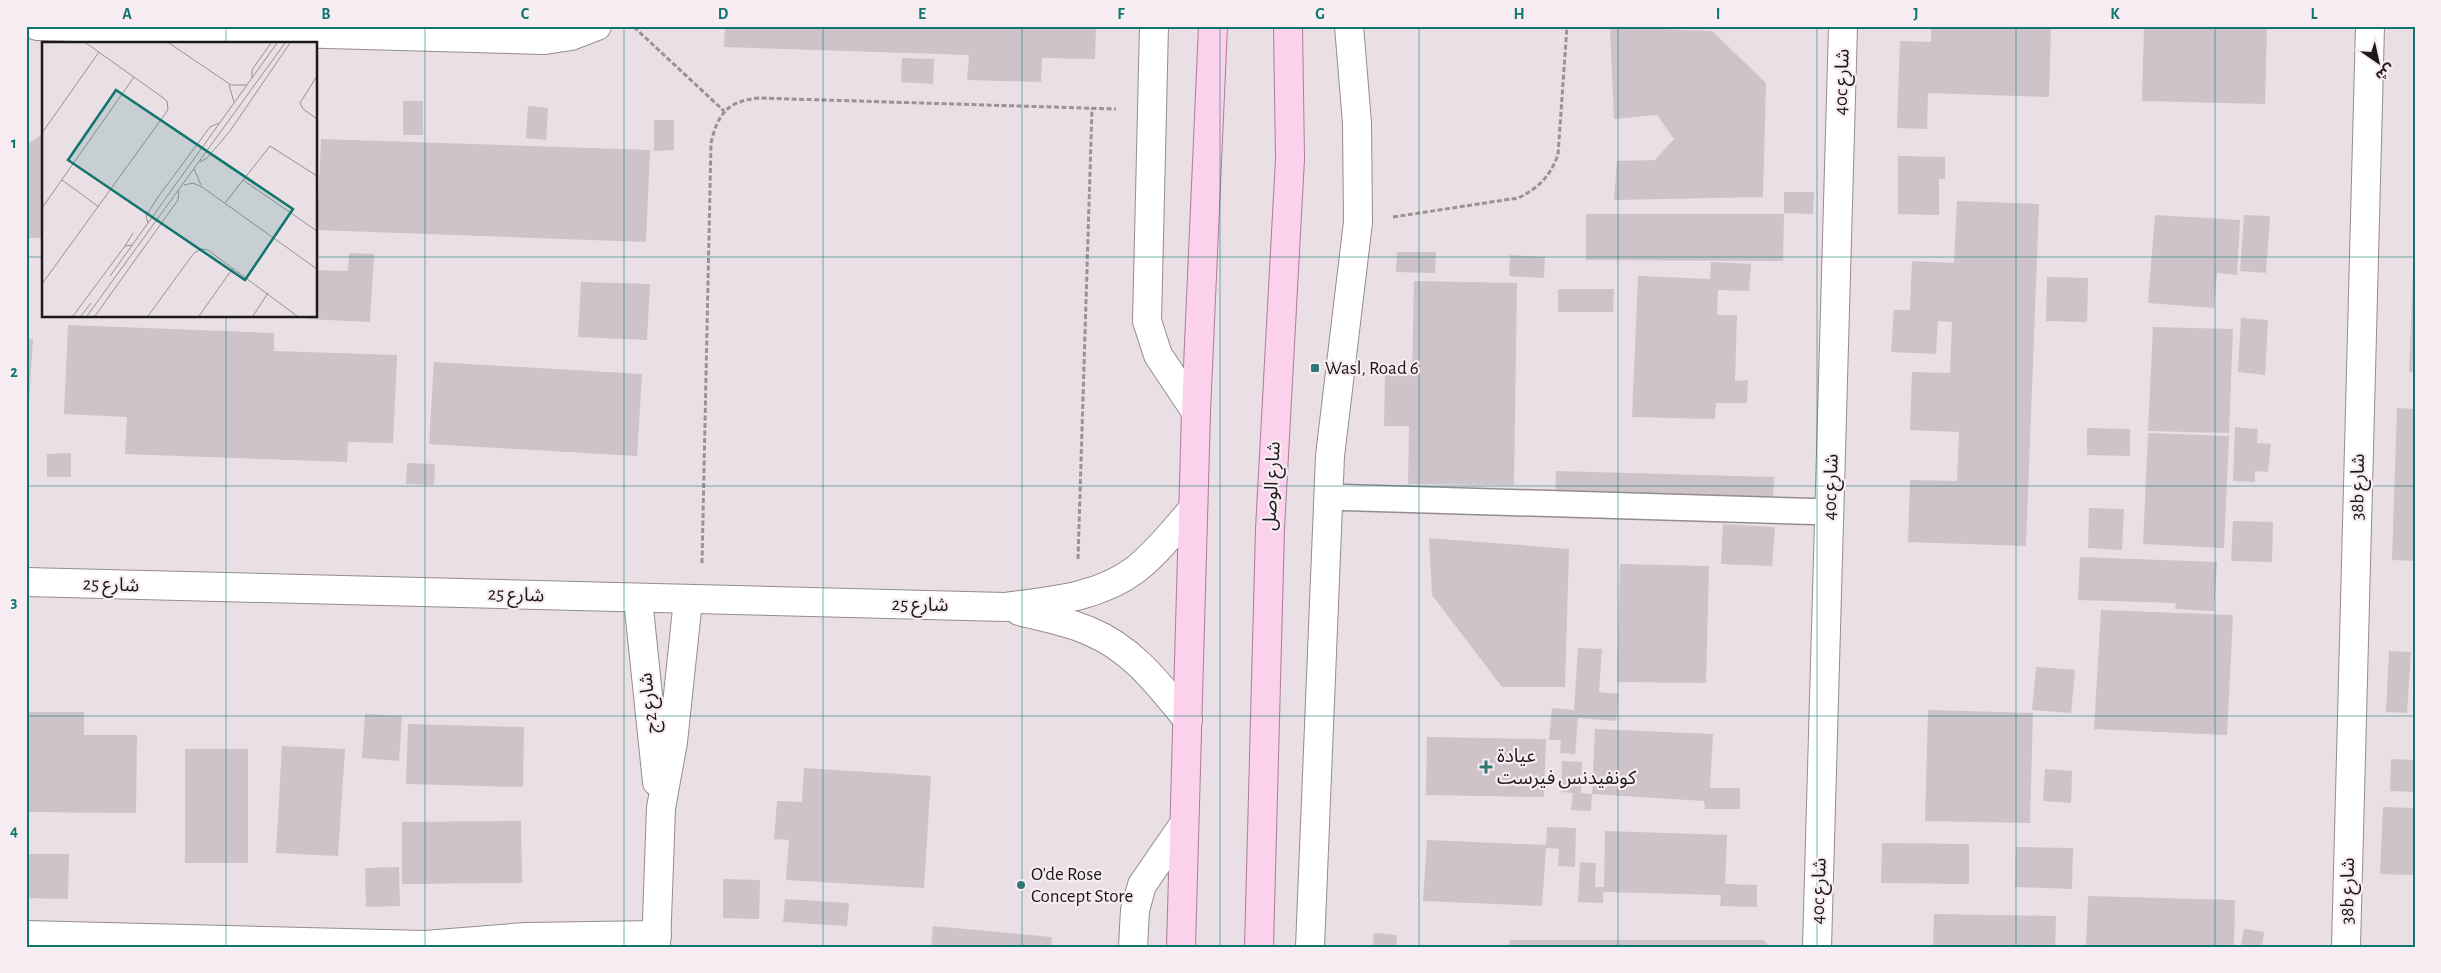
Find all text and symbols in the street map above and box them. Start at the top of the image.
text: A [122,6,132,22]
text: B [321,6,331,22]
text: C [521,6,530,22]
text: D [718,6,729,22]
text: E [918,6,926,22]
text: F [1117,6,1125,22]
text: G [1315,6,1325,22]
text: H [1513,6,1525,22]
text: I [1716,6,1720,22]
text: J [1913,6,1919,22]
text: K [2110,6,2120,22]
text: L [2311,6,2318,22]
north arrow [2354,38,2404,88]
inset map [42,42,318,318]
street label: 40c شارع [1831,48,1856,116]
text: ش [2373,61,2397,83]
text: 1 [11,135,17,151]
place label: Wasl, Road 6 [1325,359,1419,378]
marker: Wasl, Road 6 [1309,362,1321,374]
text: 2 [10,364,18,380]
street label: شارع الوصل [1260,441,1287,531]
street label: 40c شارع [1820,453,1845,521]
street label: 38b شارع [2348,453,2371,521]
street label: شارع 25 [82,575,140,598]
street label: شارع 25 [487,585,545,608]
text: 3 [11,594,18,610]
street label: شارع 25 [891,595,949,618]
street label: شارع 2ج [636,671,665,734]
place label: عيادة كونفيدنس فيرست [1497,747,1637,789]
marker: عيادة كونفيدنس فيرست [1479,760,1493,774]
text: 4 [10,823,18,839]
street label: 40c شارع [1808,857,1833,925]
street label: 38b شارع [2338,857,2361,925]
place label: O'de Rose Concept Store [1031,865,1133,906]
marker: O'de Rose Concept Store [1015,879,1027,891]

